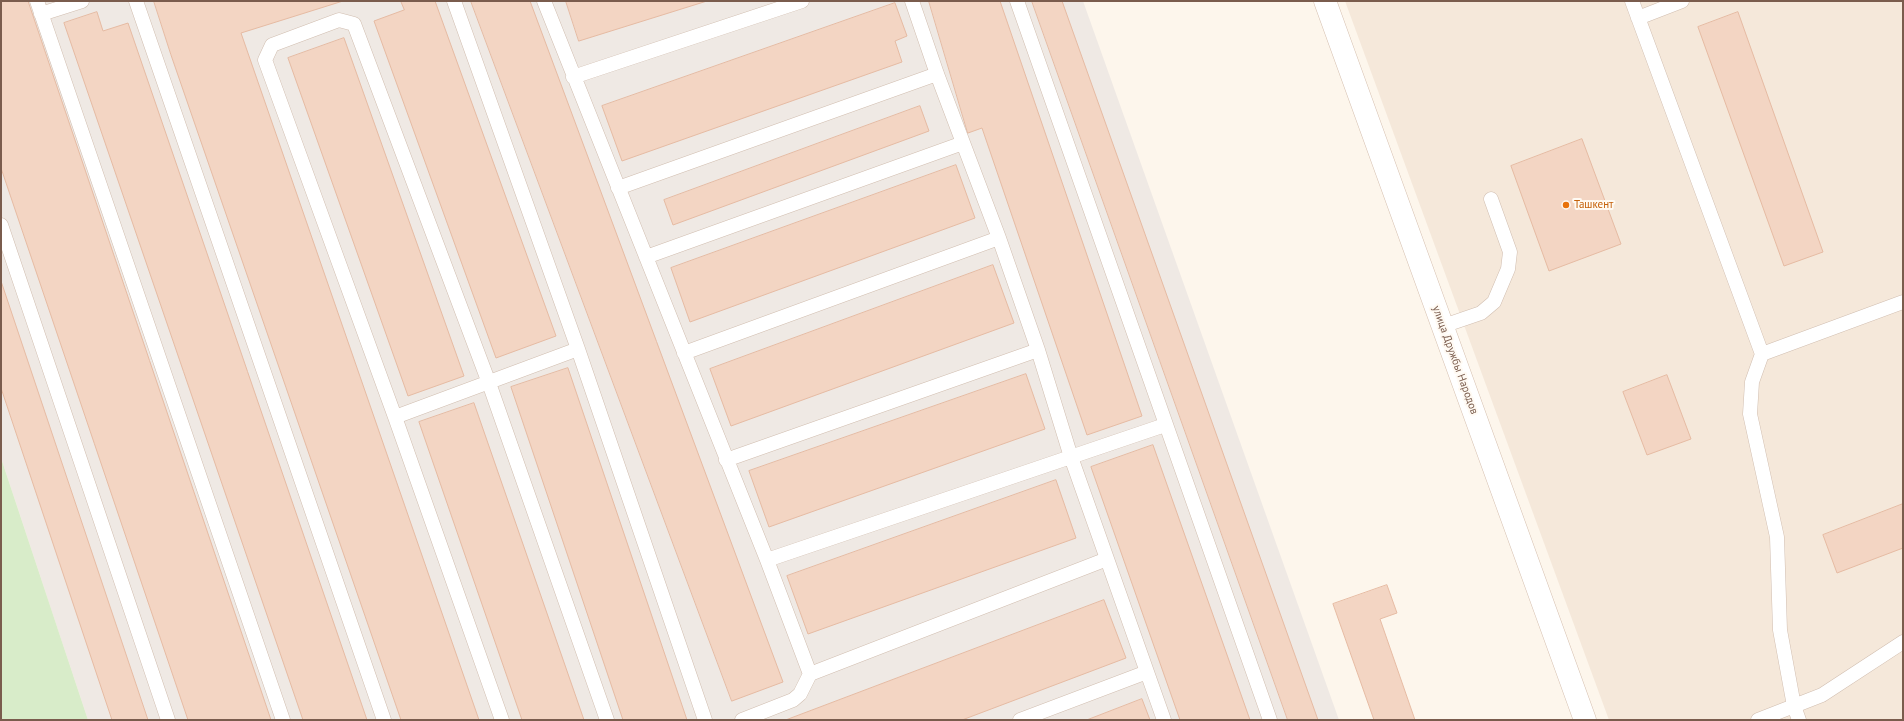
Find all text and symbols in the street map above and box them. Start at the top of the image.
place label: Ташкент [1574,198,1613,212]
marker: Ташкент [1561,200,1571,210]
street label: улица Дружбы Народов [1429,304,1481,416]

